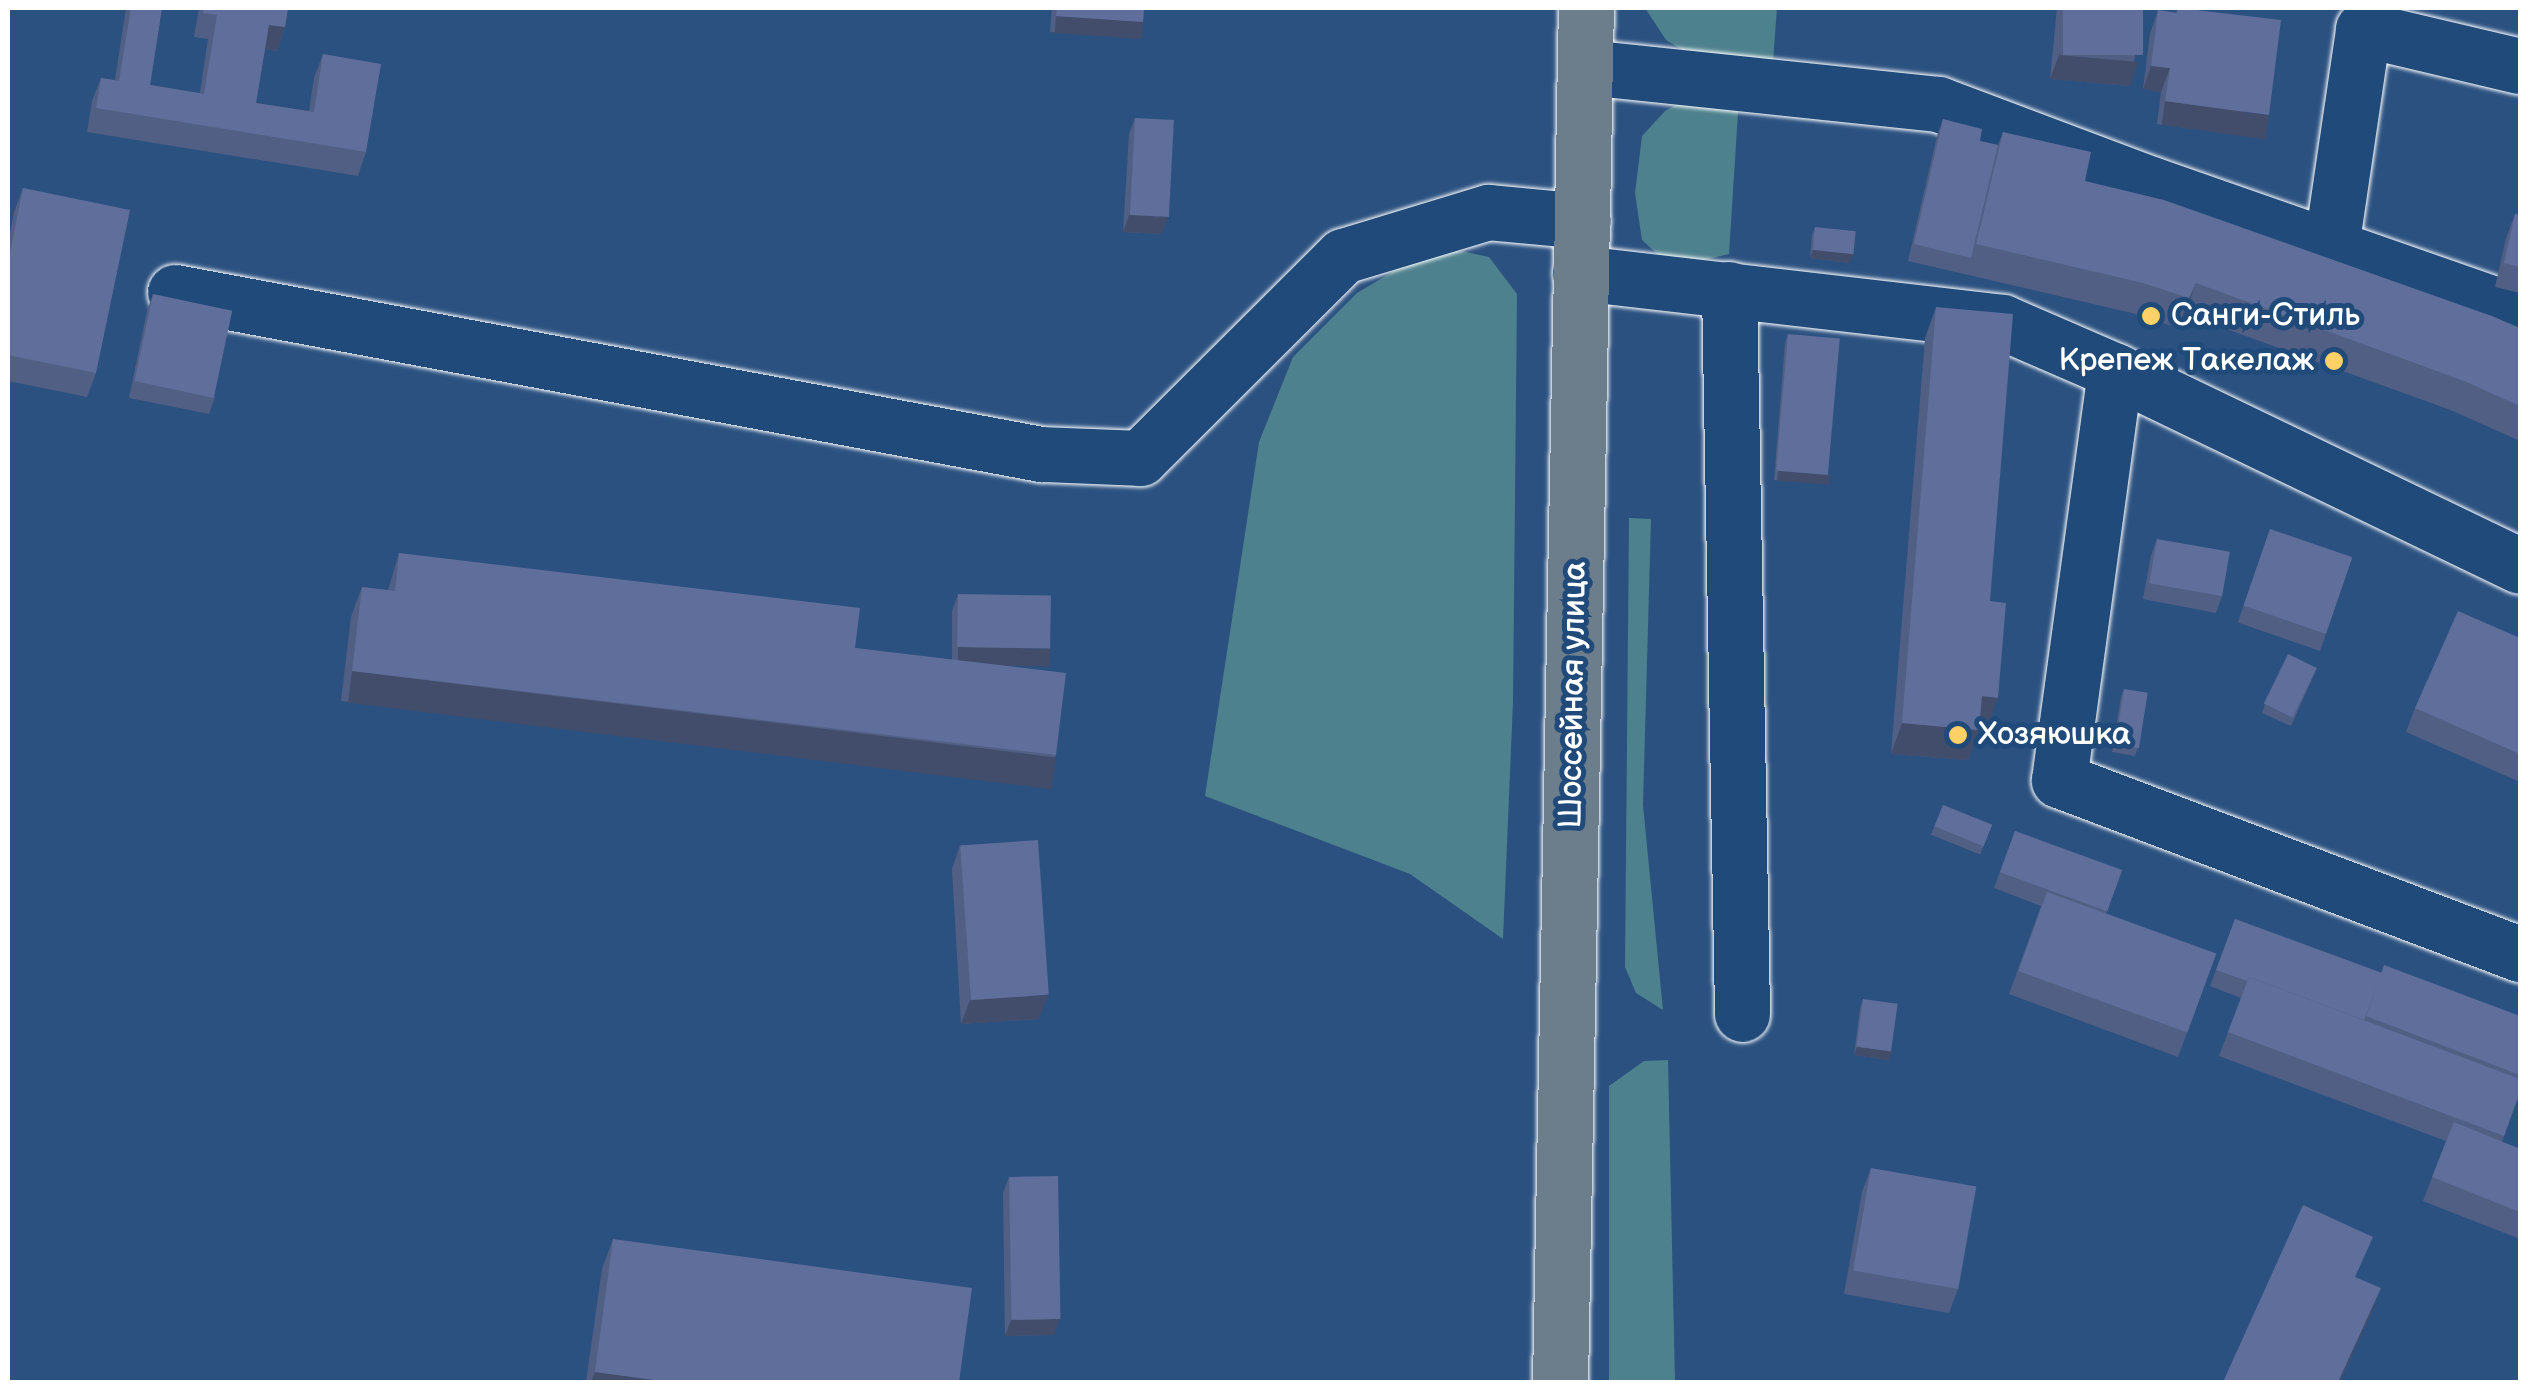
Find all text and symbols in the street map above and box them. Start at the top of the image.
place label: Санги-Стиль [2171,297,2360,335]
marker: Санги-Стиль [2140,305,2162,327]
place label: Крепеж Такелаж [2059,342,2314,380]
marker: Крепеж Такелаж [2323,350,2345,372]
street label: Шоссейная улица [1552,561,1596,829]
place label: Хозяюшка [1978,716,2131,754]
marker: Хозяюшка [1947,724,1969,746]

